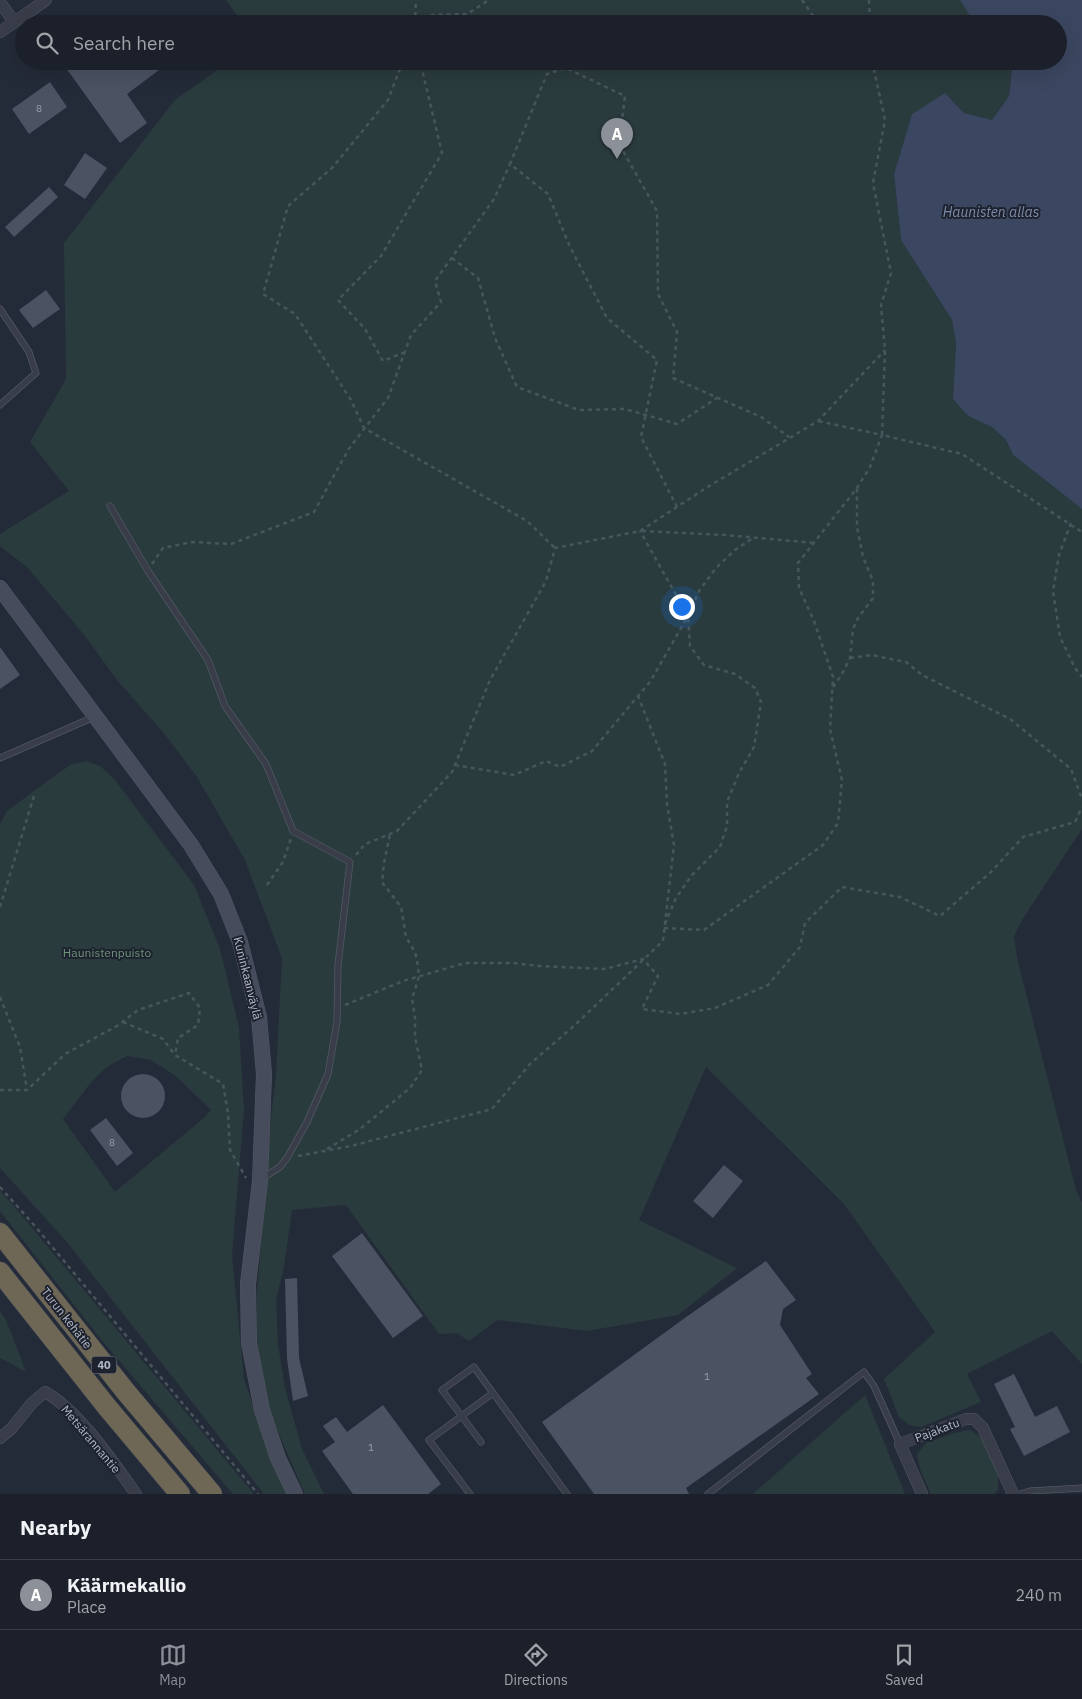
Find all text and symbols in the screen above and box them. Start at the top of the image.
search box [15,15,1067,70]
icon: search [33,29,61,57]
text: Search here [73,31,175,55]
house number: 8 [36,102,42,115]
pin: A [601,118,633,159]
water label: Haunisten allas [943,203,1040,221]
your location [669,594,695,620]
street label: Kuninkaanväylä [230,935,266,1021]
park label: Haunistenpuisto [63,945,151,960]
house number: 8 [109,1136,115,1149]
street label: Turun kehätie [38,1284,96,1352]
road number: 40 [92,1356,116,1374]
house number: 1 [704,1370,710,1383]
street label: Metsärannantie [58,1402,124,1476]
street label: Pajakatu [913,1415,961,1445]
house number: 1 [368,1441,374,1454]
text: Nearby [20,1513,91,1541]
text: Käärmekallio [67,1573,186,1597]
text: A [31,1585,41,1605]
text: 240 m [1015,1585,1062,1605]
text: Place [67,1597,106,1617]
tab: Map [159,1641,187,1689]
tab: Directions [504,1641,568,1689]
tab: Saved [885,1641,923,1689]

